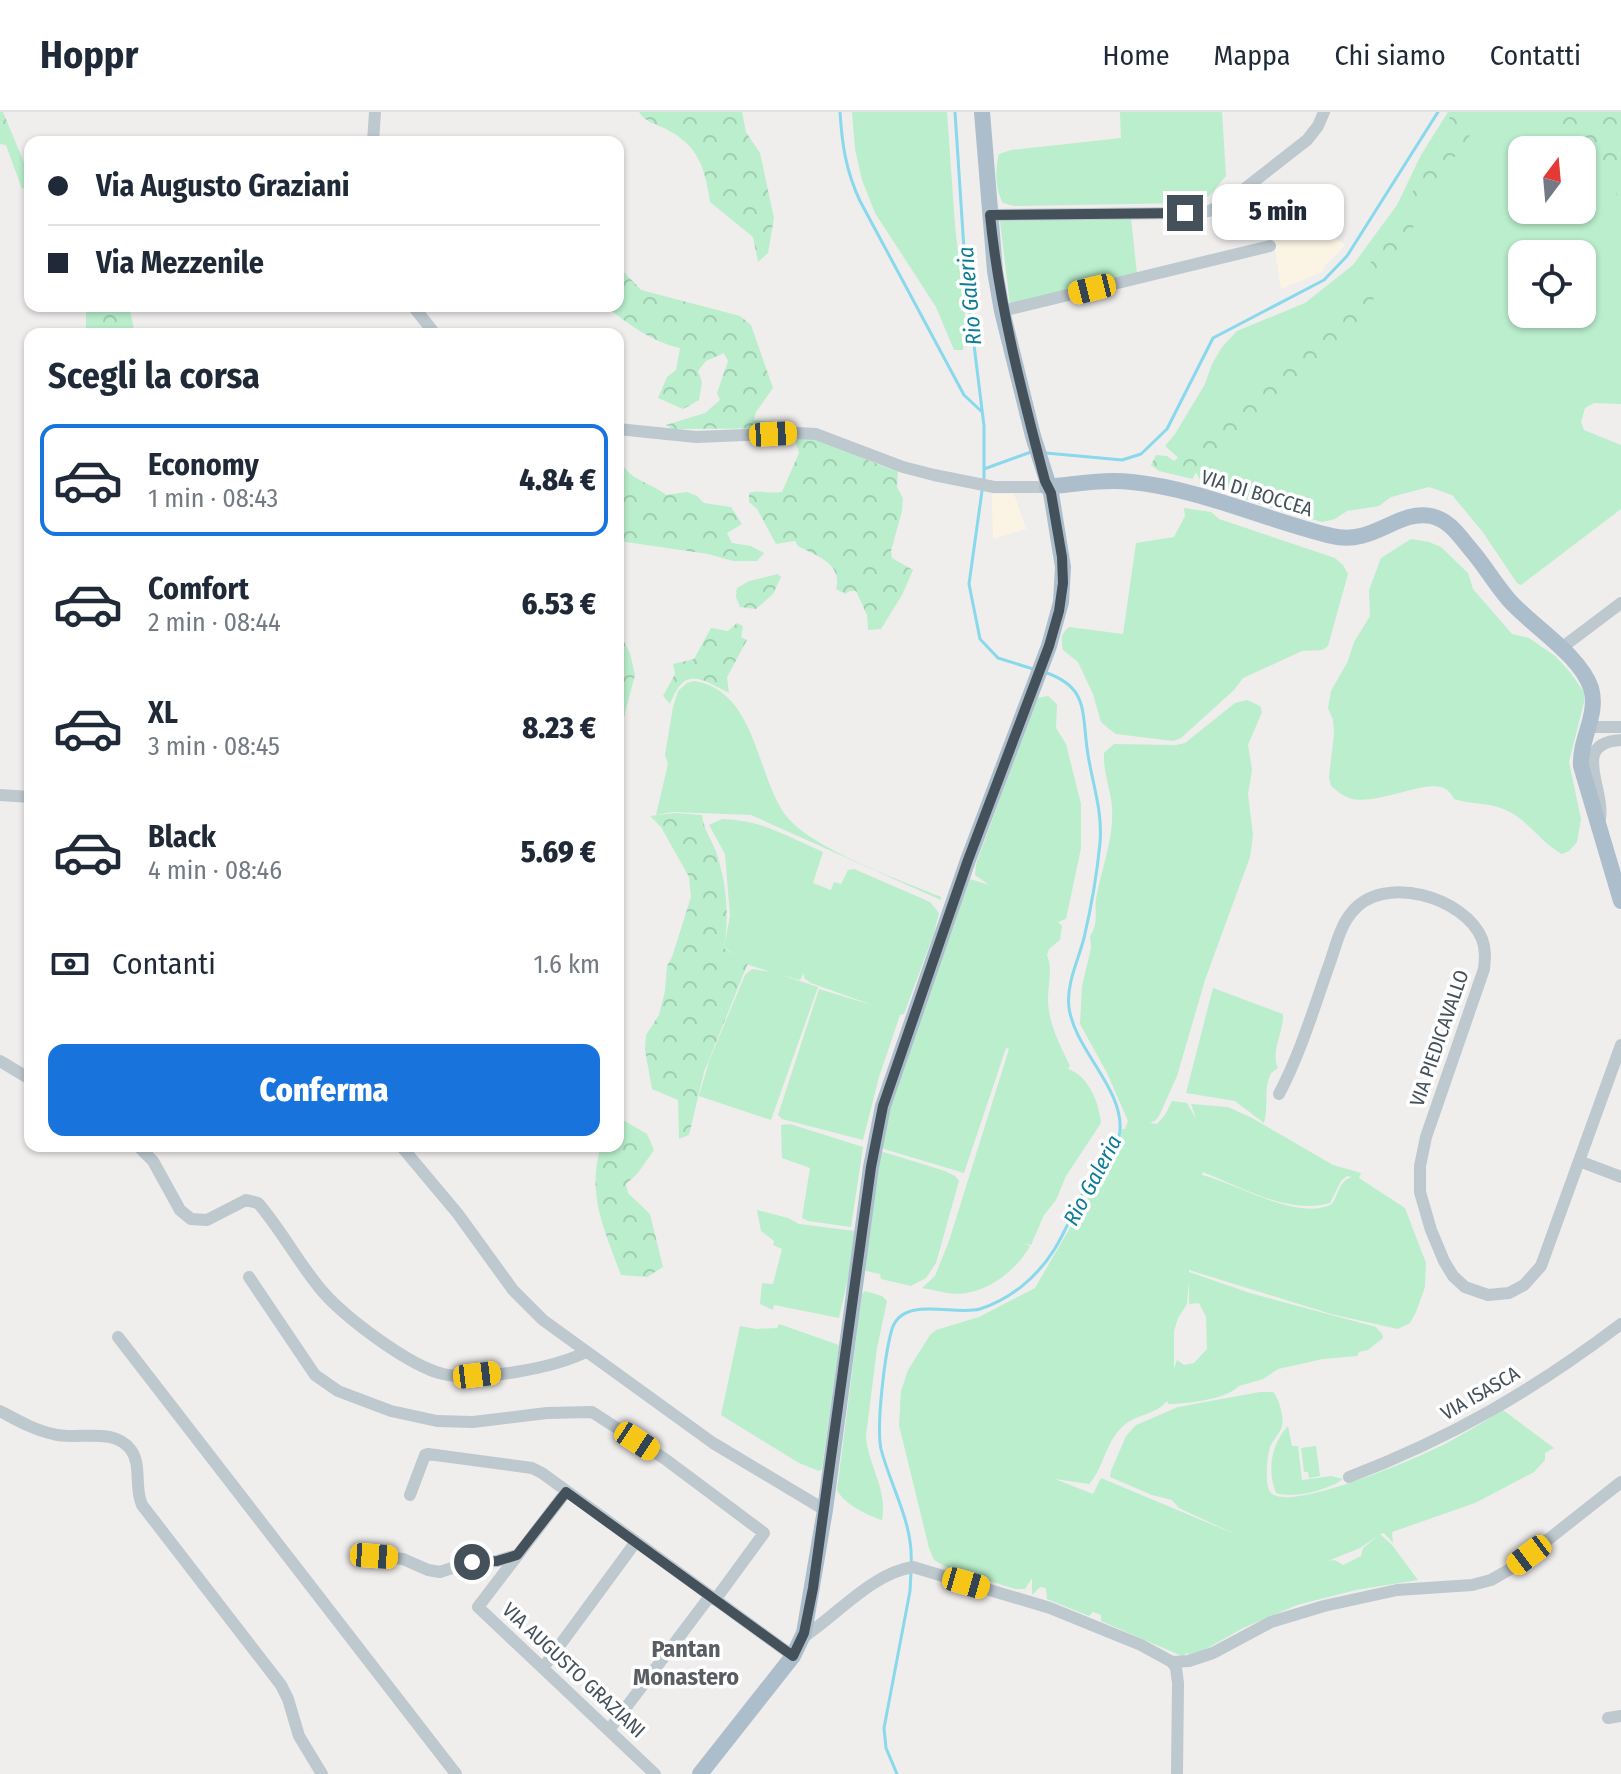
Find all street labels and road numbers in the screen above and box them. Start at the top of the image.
street label: VIA DI BOCCEA [1198,465,1316,522]
street label: VIA PIEDICAVALLO [1404,967,1474,1109]
street label: VIA ISASCA [1436,1361,1524,1425]
street label: VIA AUGUSTO GRAZIANI [498,1598,650,1742]

